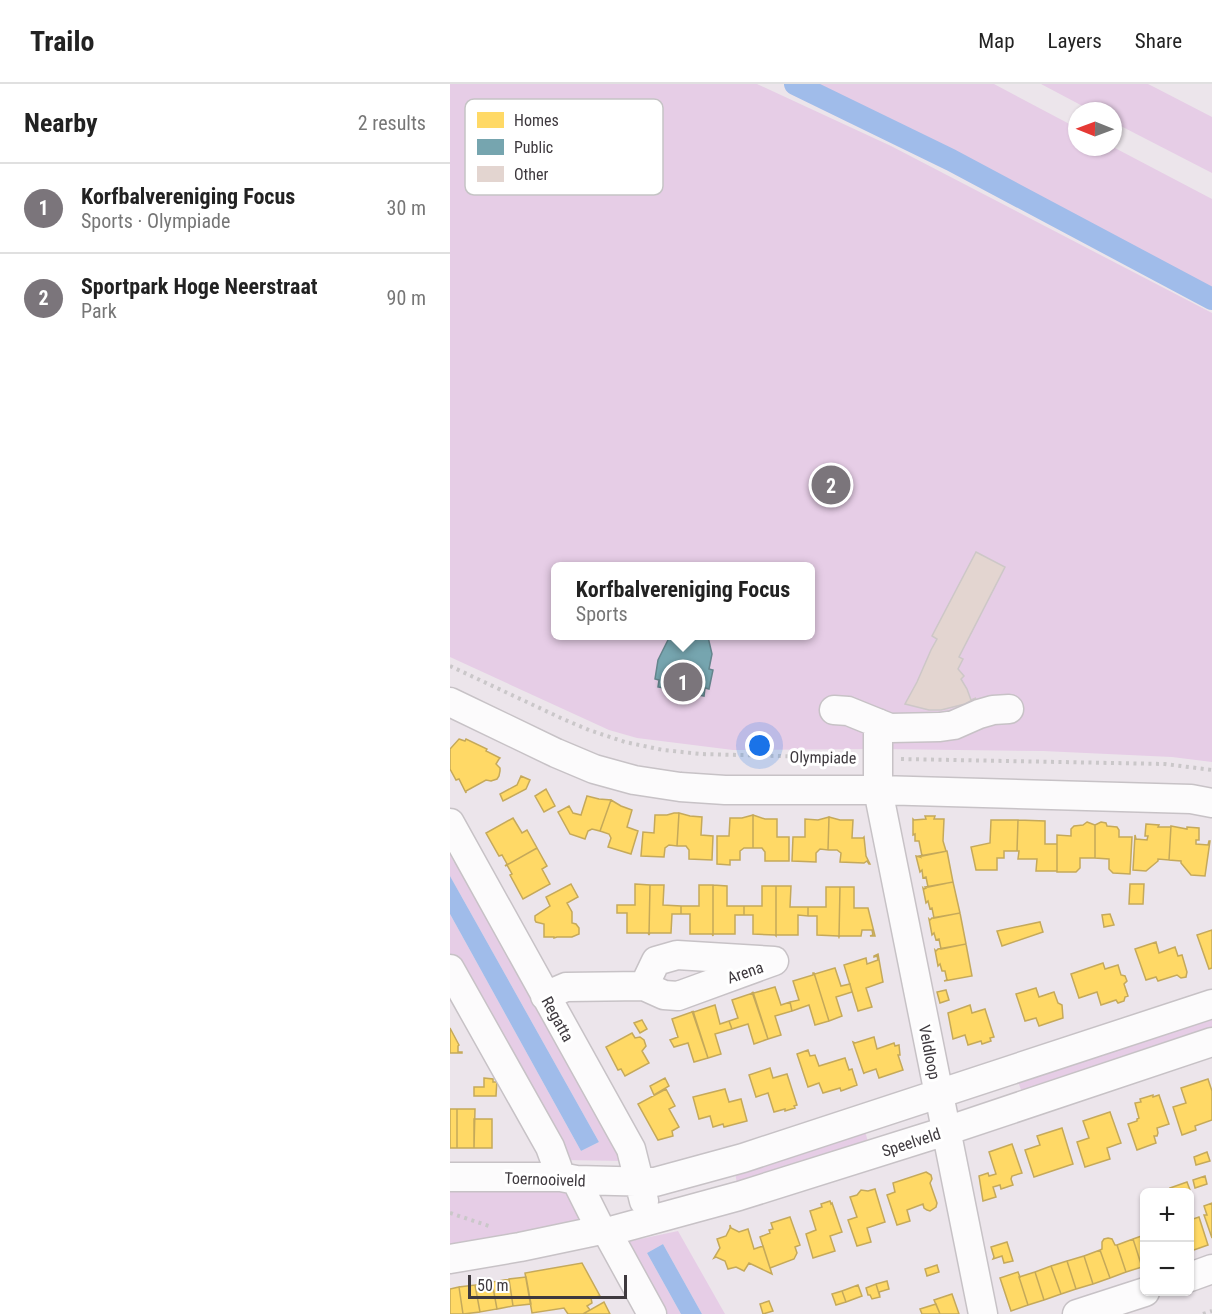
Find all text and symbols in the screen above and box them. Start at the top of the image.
text: Trailo [30,25,94,58]
text: Map [978,29,1015,53]
text: Layers [1048,29,1102,53]
text: Share [1135,29,1182,53]
legend [465,99,663,195]
north arrow [1068,102,1122,156]
text: Nearby [24,108,98,138]
text: 2 results [358,111,426,135]
text: Homes [514,111,559,130]
text: Public [514,138,553,157]
text: Other [514,165,549,184]
text: Korfbalvereniging Focus [81,184,295,209]
text: 1 [38,196,49,220]
text: 30 m [387,196,426,220]
text: Sports · Olympiade [81,209,230,233]
text: Sportpark Hoge Neerstraat [81,274,318,299]
text: 2 [38,286,49,310]
text: 90 m [387,286,426,310]
text: Park [81,299,117,323]
pin: 2 [812,462,850,508]
popup [551,562,815,640]
text: Korfbalvereniging Focus [576,577,790,602]
text: Sports [576,602,628,626]
pin: 1 [664,660,702,704]
your location [745,731,774,760]
street label: Olympiade [789,747,856,768]
street label: Arena [725,957,766,987]
street label: Regatta [537,993,578,1045]
street label: Veldloop [915,1023,944,1081]
street label: Speelveld [879,1124,943,1161]
street label: Toernooiveld [504,1169,586,1190]
map controls [1140,1188,1194,1296]
button: + [1140,1188,1194,1242]
button: − [1140,1242,1194,1296]
scale bar [468,1272,627,1300]
text: 50 m [477,1276,509,1295]

